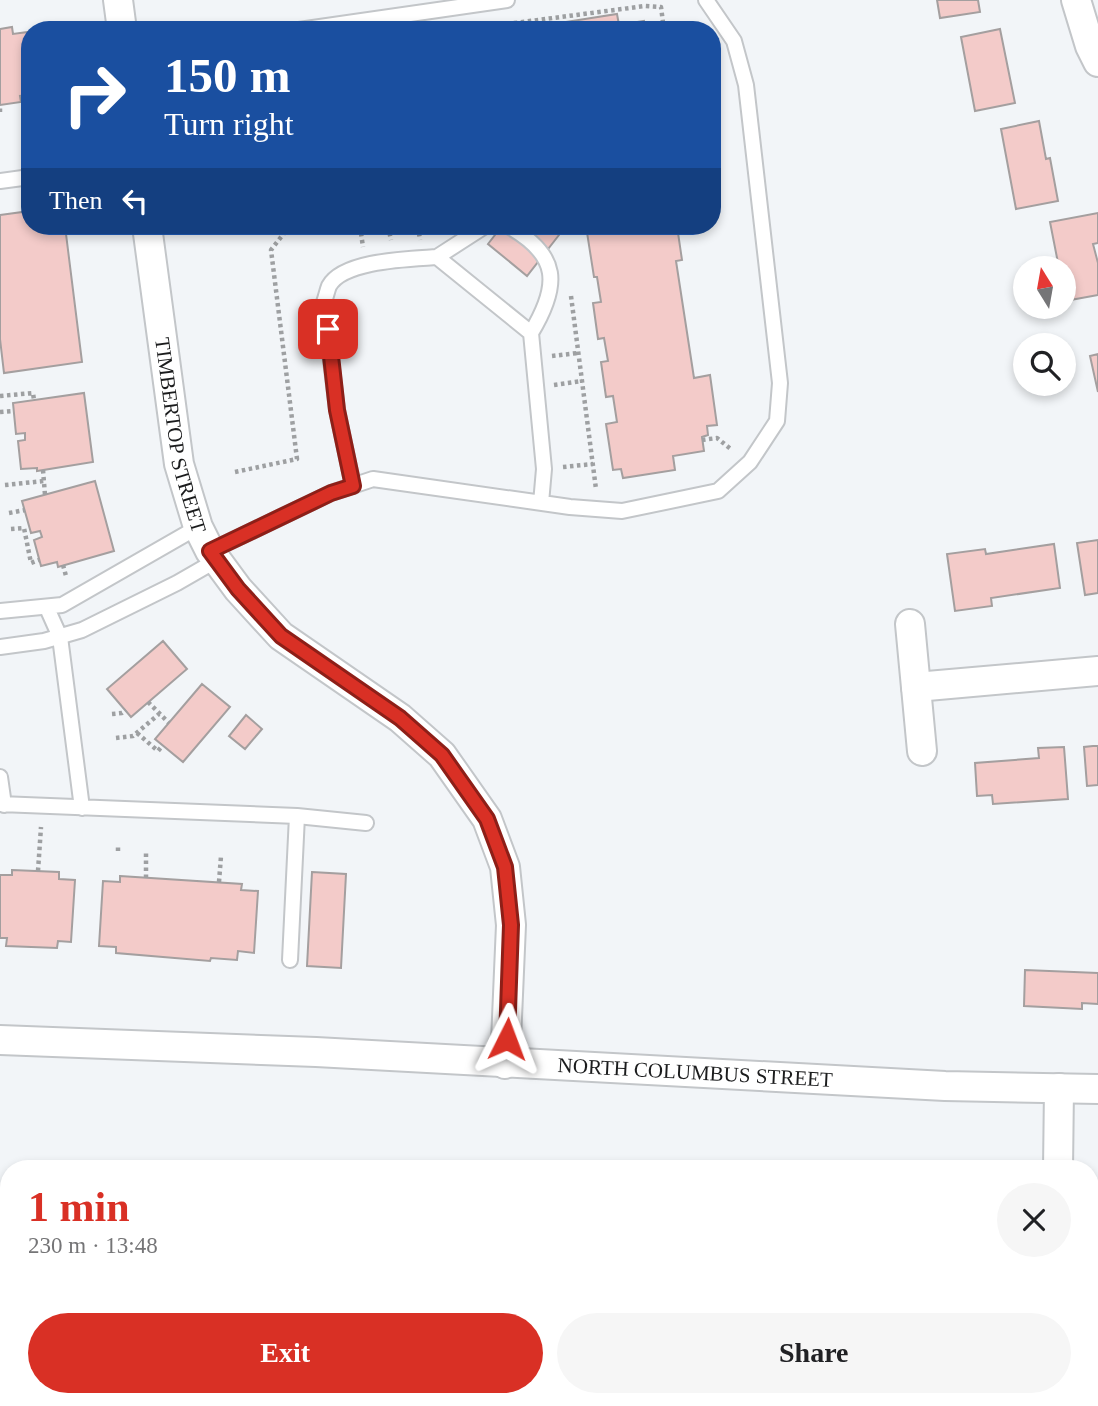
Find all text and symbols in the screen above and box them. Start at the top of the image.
text: 150 m [164,48,291,103]
icon: right [49,49,140,140]
text: Turn right [164,106,294,142]
icon: left [116,182,154,220]
text: Then [49,186,102,215]
north arrow [1013,256,1076,318]
map controls [1013,256,1076,396]
pin [298,299,358,359]
icon: arrive [309,310,347,348]
button: search [1013,333,1076,396]
street label: TIMBERTOP STREET [150,336,211,536]
position arrow [470,1002,544,1076]
street label: NORTH COLUMBUS STREET [557,1053,834,1092]
button: close [997,1183,1071,1257]
text: 1 min [28,1184,130,1230]
text: 230 m · 13:48 [28,1233,158,1258]
button: Exit [28,1313,543,1393]
button: Share [557,1313,1071,1393]

